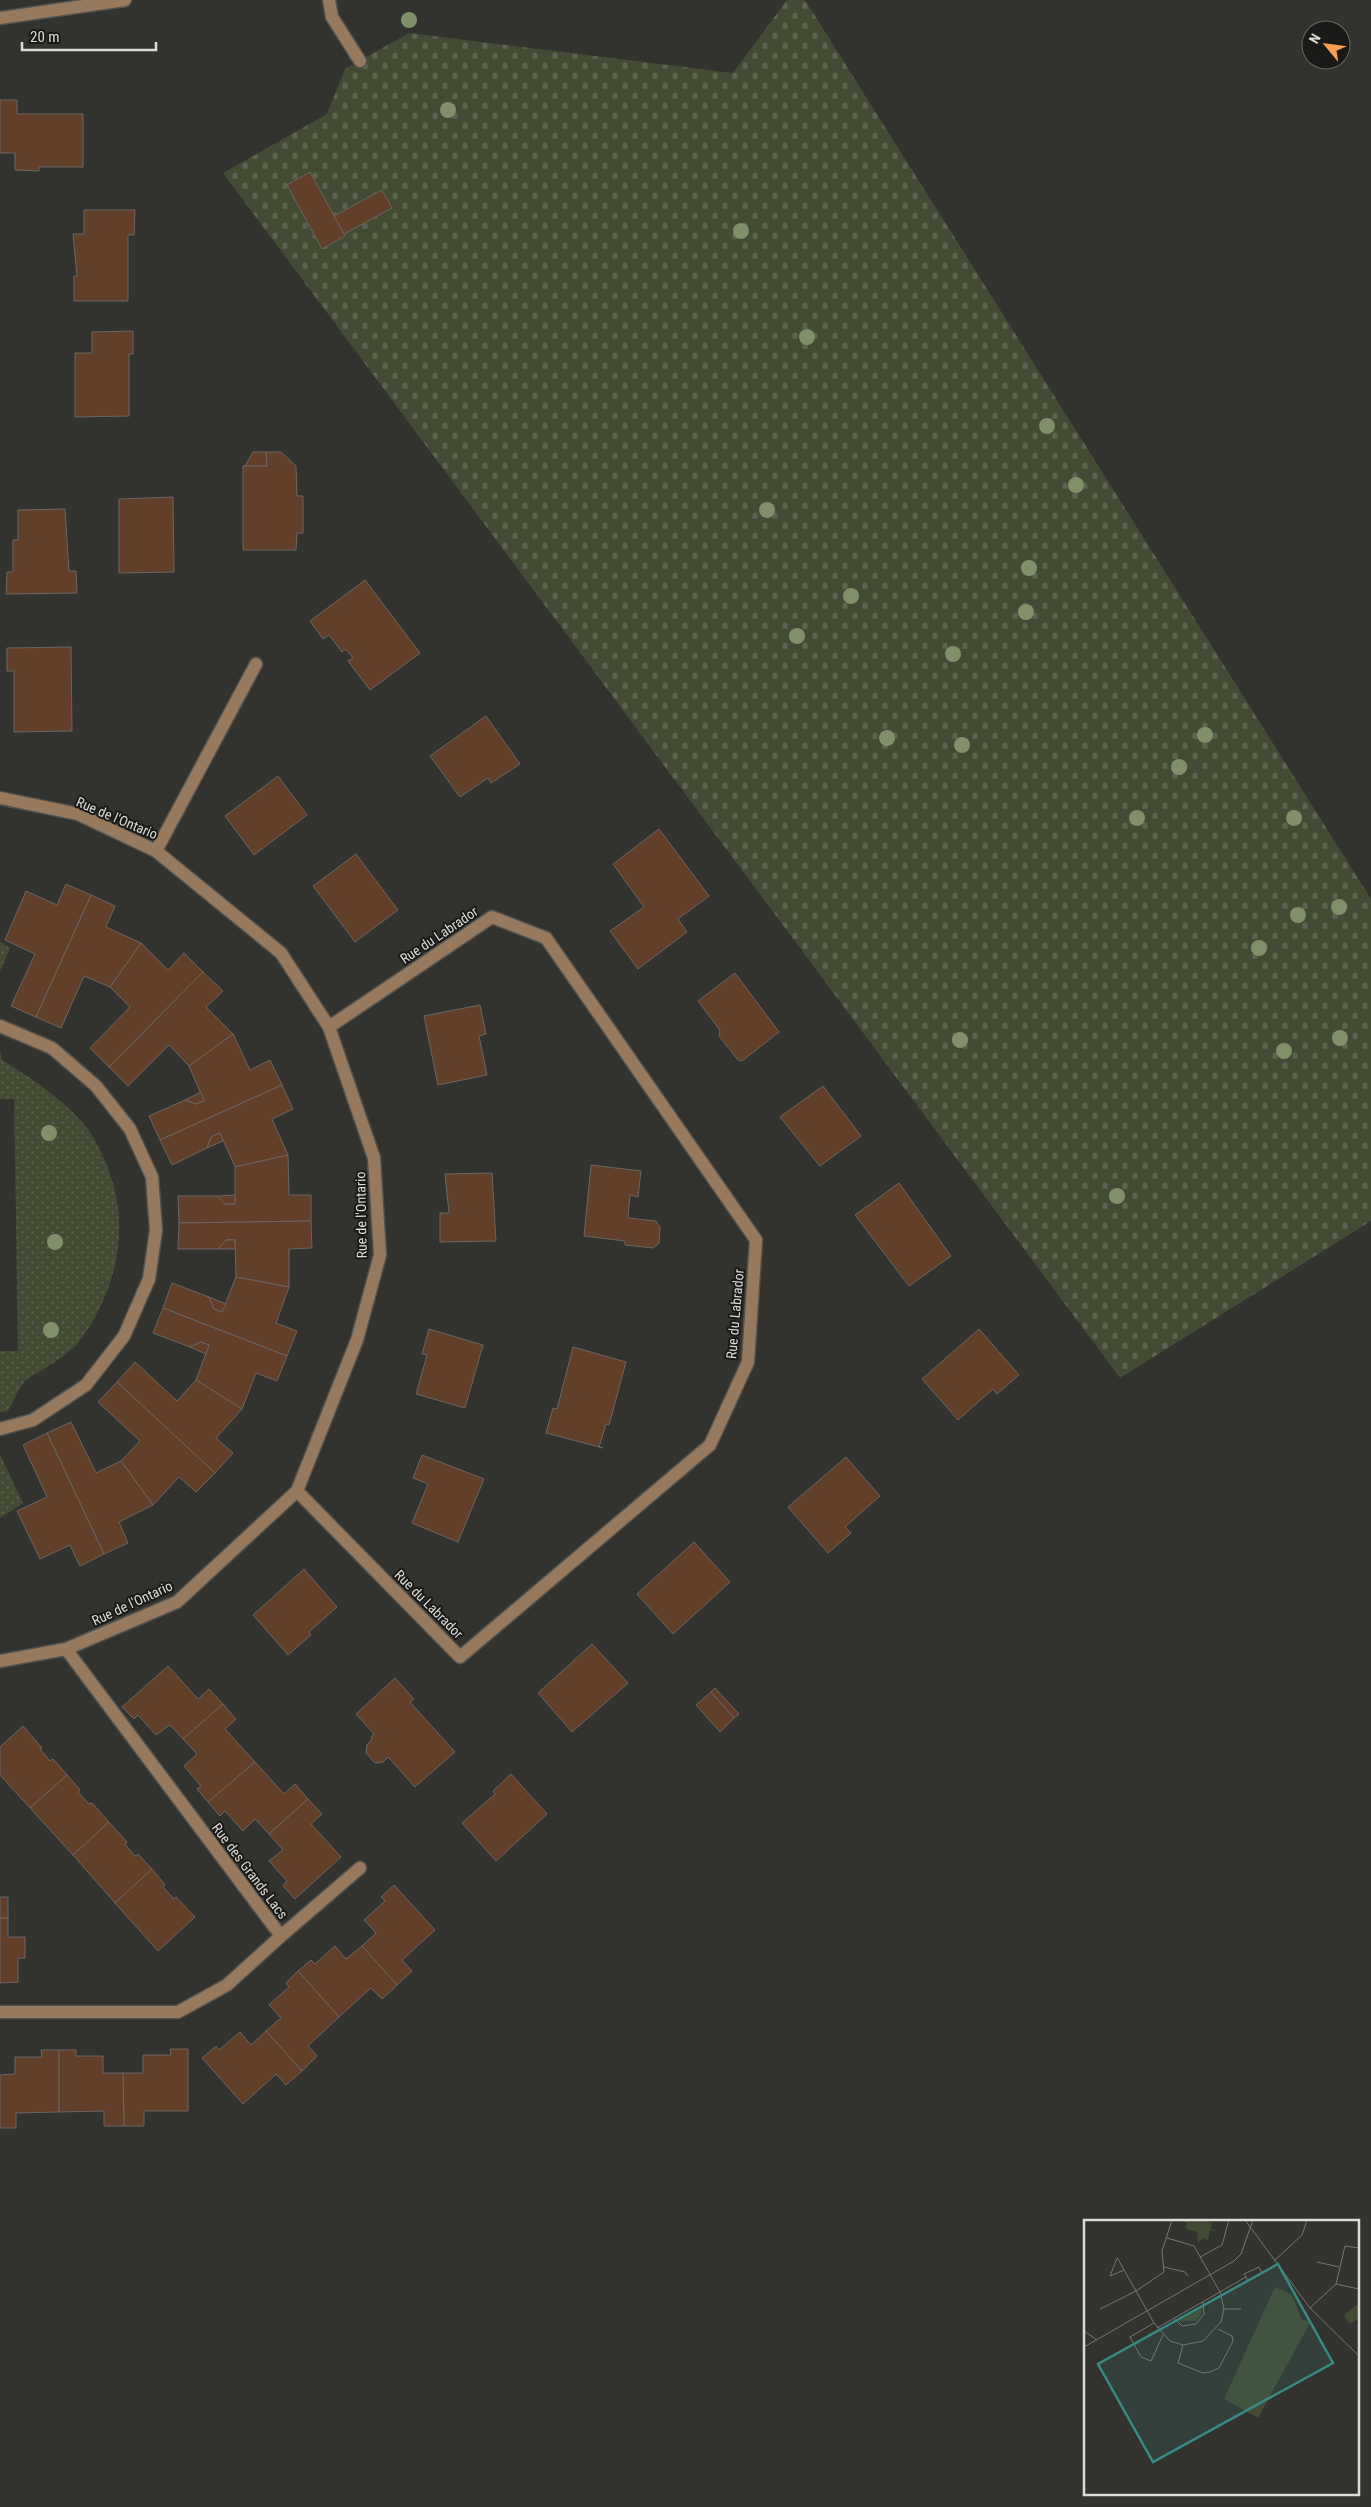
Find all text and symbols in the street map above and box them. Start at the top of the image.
scale bar [22,20,156,52]
north arrow [1301,20,1351,70]
text: 20 m [30,28,60,46]
text: N [1306,31,1324,46]
street label: Rue de l'Ontario [74,794,160,842]
street label: Rue du Labrador [397,903,481,967]
street label: Rue de l'Ontario [352,1171,370,1259]
street label: Rue du Labrador [723,1268,747,1360]
street label: Rue du Labrador [391,1566,467,1642]
street label: Rue de l'Ontario [89,1577,175,1629]
street label: Rue des Grands Lacs [209,1820,291,1922]
inset map [1084,2220,1358,2494]

